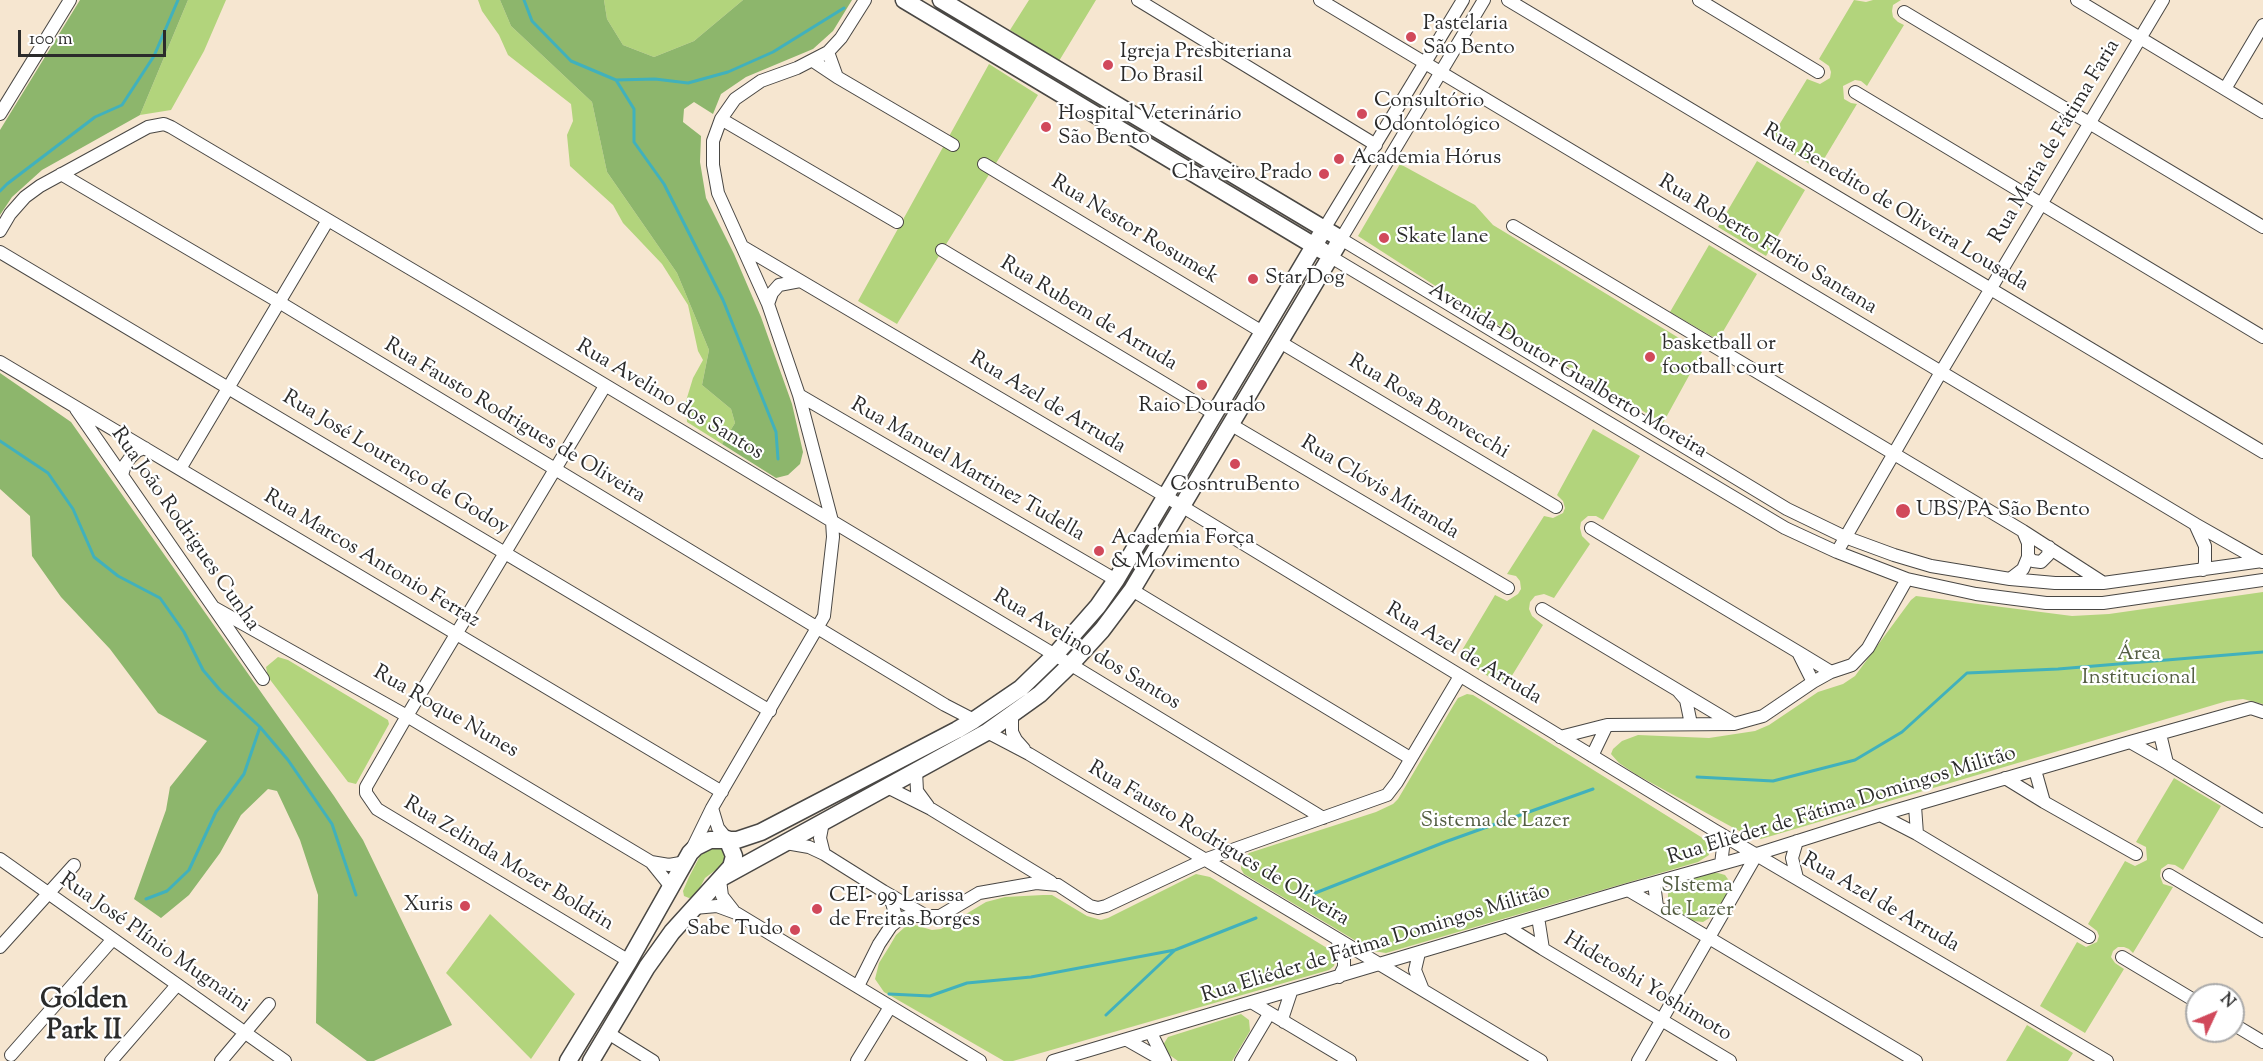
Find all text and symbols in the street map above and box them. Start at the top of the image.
place label: Pastelaria São Bento [1423,12,1515,62]
scale bar [21,18,170,56]
text: 100 m [29,27,73,53]
marker: Pastelaria São Bento [1404,30,1418,44]
street label: Rua Maria de Fátima Faria [1985,36,2127,248]
place label: Igreja Presbiteriana Do Brasil [1120,40,1292,90]
marker: Igreja Presbiteriana Do Brasil [1101,58,1115,72]
place label: Consultório Odontológico [1374,89,1500,139]
place label: Hospital Veterinário São Bento [1058,102,1241,152]
marker: Consultório Odontológico [1355,107,1369,121]
street label: Rua Benedito de Oliveira Lousada [1758,119,2032,299]
marker: Hospital Veterinário São Bento [1039,120,1053,134]
place label: Academia Hórus [1351,146,1501,172]
marker: Academia Hórus [1332,152,1346,166]
place label: Chaveiro Prado [1172,161,1312,187]
marker: Chaveiro Prado [1317,167,1331,181]
street label: Rua Nestor Rosumek [1046,171,1222,291]
street label: Rua Roberto Florio Santana [1653,171,1881,321]
place label: Skate lane [1396,225,1489,251]
marker: Skate lane [1377,231,1391,245]
street label: Rua Rubem de Arruda [995,252,1181,378]
place label: Star Dog [1265,266,1345,292]
marker: Star Dog [1246,272,1260,286]
street label: Avenida Doutor Gualberto Moreira [1423,279,1711,465]
place label: basketball or football court [1662,332,1784,382]
street label: Rua Fausto Rodrigues de Oliveira [379,334,649,510]
street label: Rua Avelino dos Santos [571,335,767,467]
street label: Rua Azel de Arruda [964,347,1130,461]
street label: Rua Rosa Bonvecchi [1343,350,1513,466]
marker: basketball or football court [1643,350,1657,364]
marker: Raio Dourado [1195,378,1209,392]
street label: Rua José Lourenço de Godoy [277,386,513,542]
street label: Rua Manuel Martinez Tudella [846,394,1088,548]
place label: Raio Dourado [1138,394,1266,420]
street label: Rua João Rodrigues Cunha [104,423,264,637]
street label: Rua Clóvis Miranda [1295,432,1463,546]
marker: CosntruBento [1228,457,1242,471]
place label: CosntruBento [1170,473,1300,499]
street label: Rua Marcos Antonio Ferraz [258,485,484,635]
place label: UBS/PA São Bento [1916,498,2090,524]
marker: UBS/PA São Bento [1894,502,1912,520]
place label: Academia Força & Movimento [1111,526,1255,576]
marker: Academia Força & Movimento [1092,544,1106,558]
street label: Rua Avelino dos Santos [988,585,1184,717]
street label: Rua Azel de Arruda [1380,598,1546,712]
park label: Área Institucional [2082,642,2196,692]
street label: Rua Roque Nunes [368,661,522,765]
street label: Rua Eliéder de Fátima Domingos Militão [1665,742,2019,872]
street label: Rua Fausto Rodrigues de Oliveira [1083,757,1353,933]
street label: Rua Zelinda Mozer Boldrin [398,792,618,938]
park label: Sistema de Lazer [1420,809,1570,835]
street label: Rua Azel de Arruda [1797,849,1963,959]
street label: Rua José Plínio Mugnaini [54,869,254,1019]
park label: SIstema de Lazer [1660,874,1734,924]
street label: Rua Eliéder de Fátima Domingos Militão [1199,880,1553,1010]
place label: CEI- 99 Larissa de Freitas Borges [829,884,980,934]
place label: Xuris [404,893,453,919]
marker: Xuris [458,899,472,913]
marker: CEI- 99 Larissa de Freitas Borges [810,902,824,916]
place label: Sabe Tudo [687,917,783,943]
marker: Sabe Tudo [788,923,802,937]
street label: Hidetoshi Yoshimoto [1558,928,1736,1048]
north arrow [2185,983,2245,1043]
district label: Golden Park II [40,986,128,1049]
text: N [2214,989,2240,1014]

